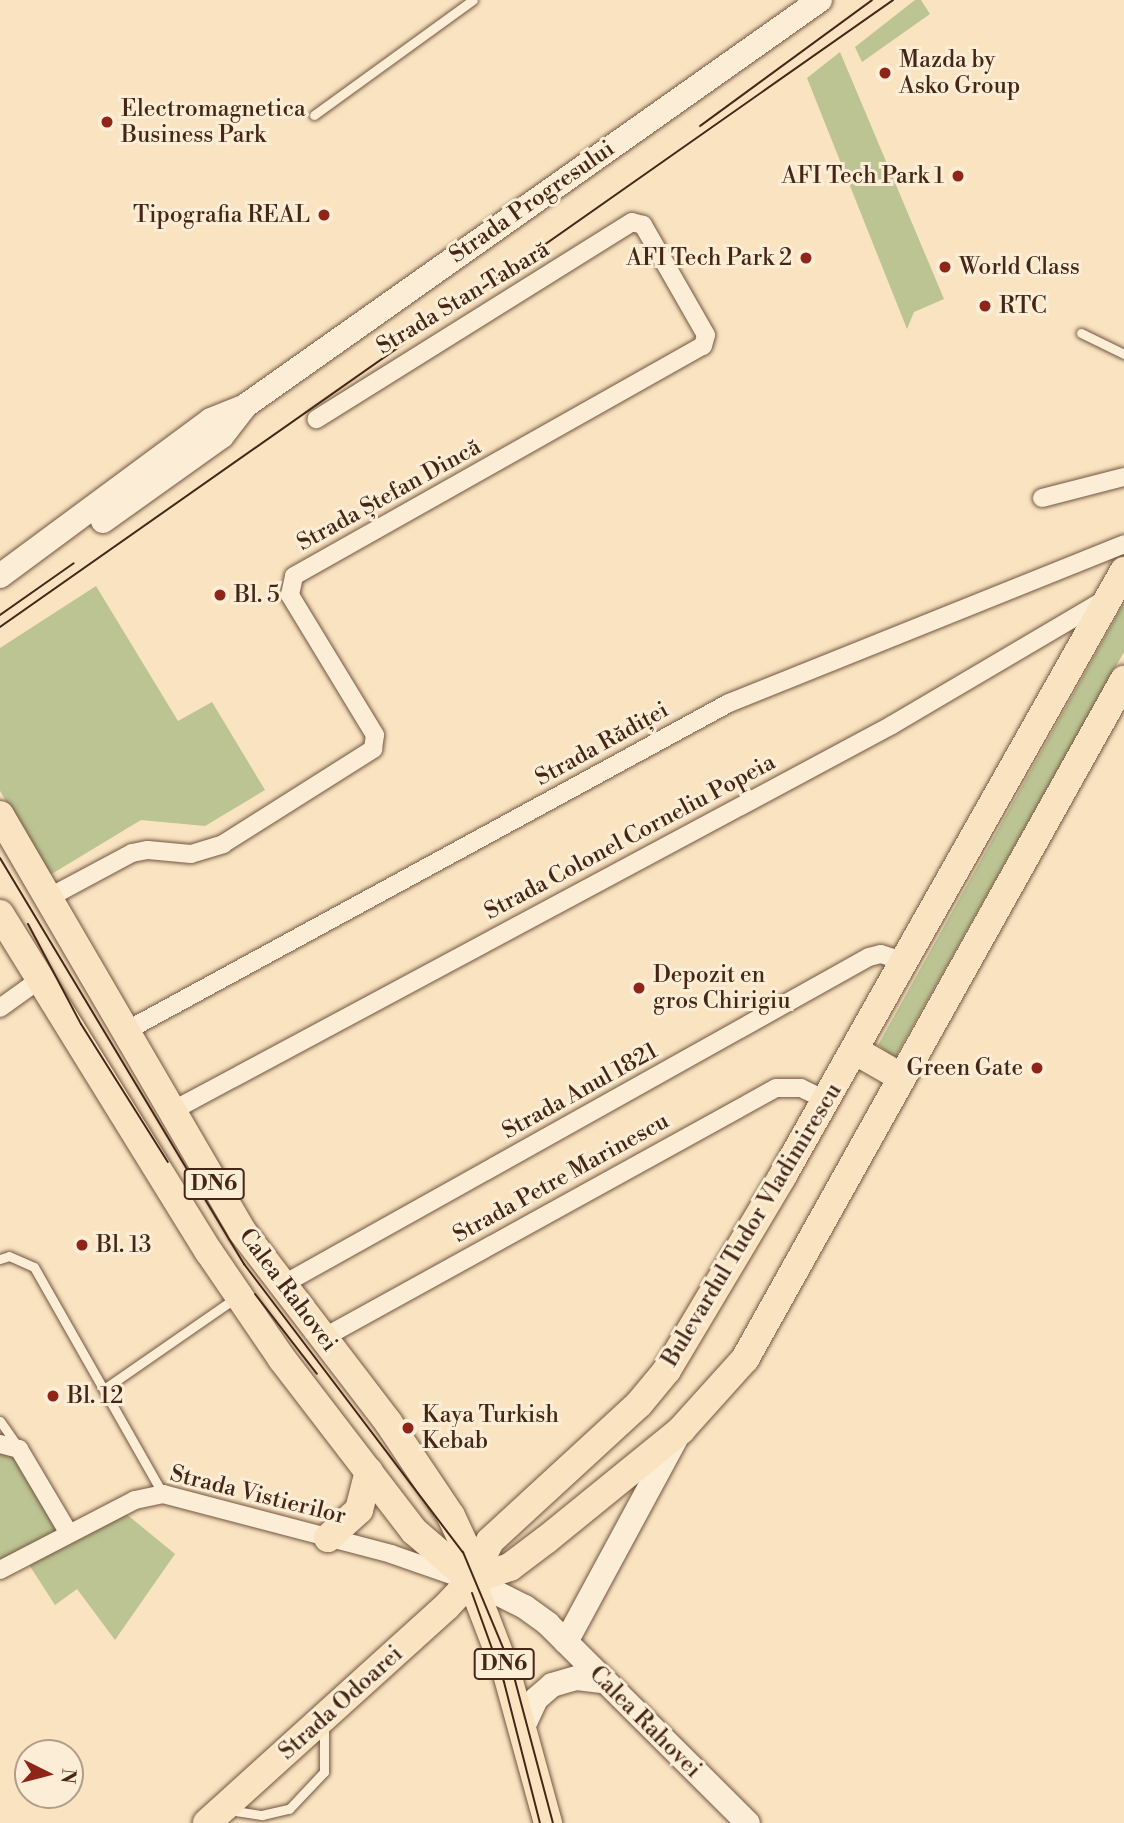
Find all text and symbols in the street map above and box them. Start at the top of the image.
place label: Mazda by Asko Group [899,46,1020,100]
marker: Mazda by Asko Group [877,65,893,81]
place label: Electromagnetica Business Park [121,95,306,149]
marker: Electromagnetica Business Park [99,114,115,130]
street label: Strada Progresului [444,135,620,269]
place label: AFI Tech Park 1 [782,162,944,190]
marker: AFI Tech Park 1 [950,168,966,184]
place label: Tipografia REAL [133,201,310,229]
marker: Tipografia REAL [316,207,332,223]
street label: Strada Stan Tabară [372,236,554,360]
place label: AFI Tech Park 2 [626,244,792,272]
marker: AFI Tech Park 2 [798,250,814,266]
place label: World Class [959,253,1080,281]
marker: World Class [937,259,953,275]
place label: RTC [999,292,1047,320]
marker: RTC [977,298,993,314]
street label: Strada Ștefan Dincă [292,433,486,557]
place label: Bl. 5 [234,581,280,609]
marker: Bl. 5 [212,587,228,603]
street label: Strada Rădiței [531,696,673,792]
street label: Strada Colonel Corneliu Popeia [480,748,780,926]
place label: Depozit en gros Chirigiu [653,961,791,1015]
marker: Depozit en gros Chirigiu [631,980,647,996]
street label: Strada Anul 1821 [498,1037,662,1145]
place label: Green Gate [906,1054,1023,1082]
marker: Green Gate [1029,1060,1045,1076]
street label: Bulevardul Tudor Vladimirescu [656,1078,848,1372]
street label: Strada Petre Marinescu [448,1107,674,1249]
road number: DN6 [182,1166,246,1202]
street label: Calea Rahovei [233,1223,343,1357]
place label: Bl. 13 [96,1231,152,1259]
marker: Bl. 13 [74,1237,90,1253]
place label: Bl. 12 [67,1382,123,1410]
marker: Bl. 12 [45,1388,61,1404]
place label: Kaya Turkish Kebab [422,1401,559,1455]
marker: Kaya Turkish Kebab [400,1420,416,1436]
street label: Strada Vistierilor [167,1460,349,1530]
street label: Strada Odoarei [273,1640,409,1766]
road number: DN6 [472,1646,536,1682]
street label: Calea Rahovei [583,1660,707,1784]
north arrow [14,1739,84,1809]
text: N [55,1767,81,1785]

